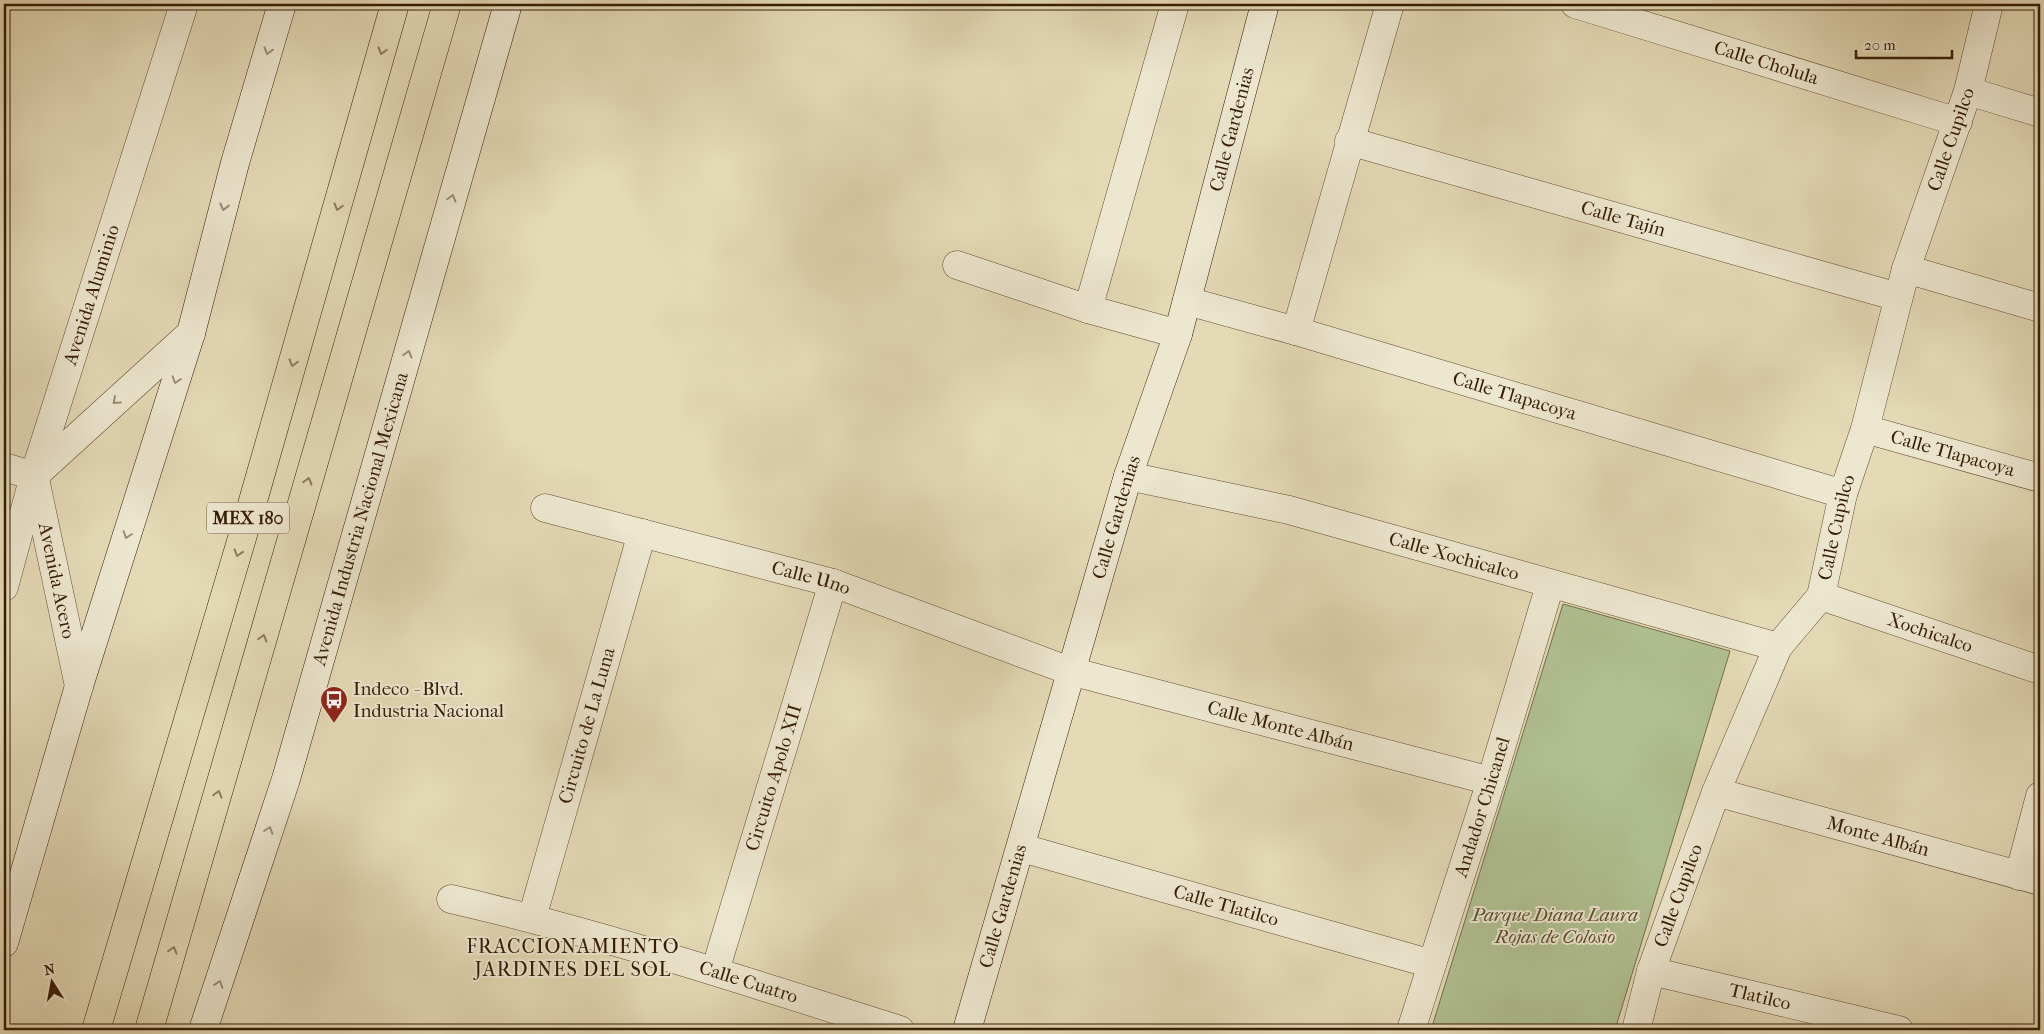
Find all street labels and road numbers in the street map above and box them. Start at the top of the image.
street label: Calle Cholula [1711,36,1821,89]
street label: Calle Gardenias [1205,65,1259,194]
street label: Calle Cupilco [1923,85,1979,194]
street label: Calle Tajín [1578,196,1668,241]
street label: Avenida Aluminio [59,222,124,369]
street label: Calle Tlapacoya [1450,367,1579,425]
street label: Avenida Industria Nacional Mexicana [308,369,413,669]
street label: Calle Tlapacoya [1888,426,2017,481]
street label: Calle Gardenias [1088,453,1145,582]
street label: Calle Cupilco [1814,471,1860,582]
road number: MEX 180 [207,502,289,534]
street label: Avenida Acero [33,520,80,641]
street label: Calle Xochicalco [1386,528,1522,585]
street label: Calle Uno [769,556,854,600]
street label: Xochicalco [1884,608,1976,658]
street label: Circuito de La Luna [554,645,620,806]
street label: Calle Monte Albán [1205,696,1356,756]
street label: Circuito Apolo XII [741,702,806,854]
street label: Andador Chicanel [1449,734,1515,881]
street label: Monte Albán [1824,812,1932,861]
street label: Calle Cupilco [1650,841,1707,950]
street label: Calle Gardenias [975,842,1031,971]
street label: Calle Tlatilco [1171,880,1281,931]
street label: Calle Cuatro [696,956,801,1008]
street label: Tlatilco [1727,979,1793,1015]

